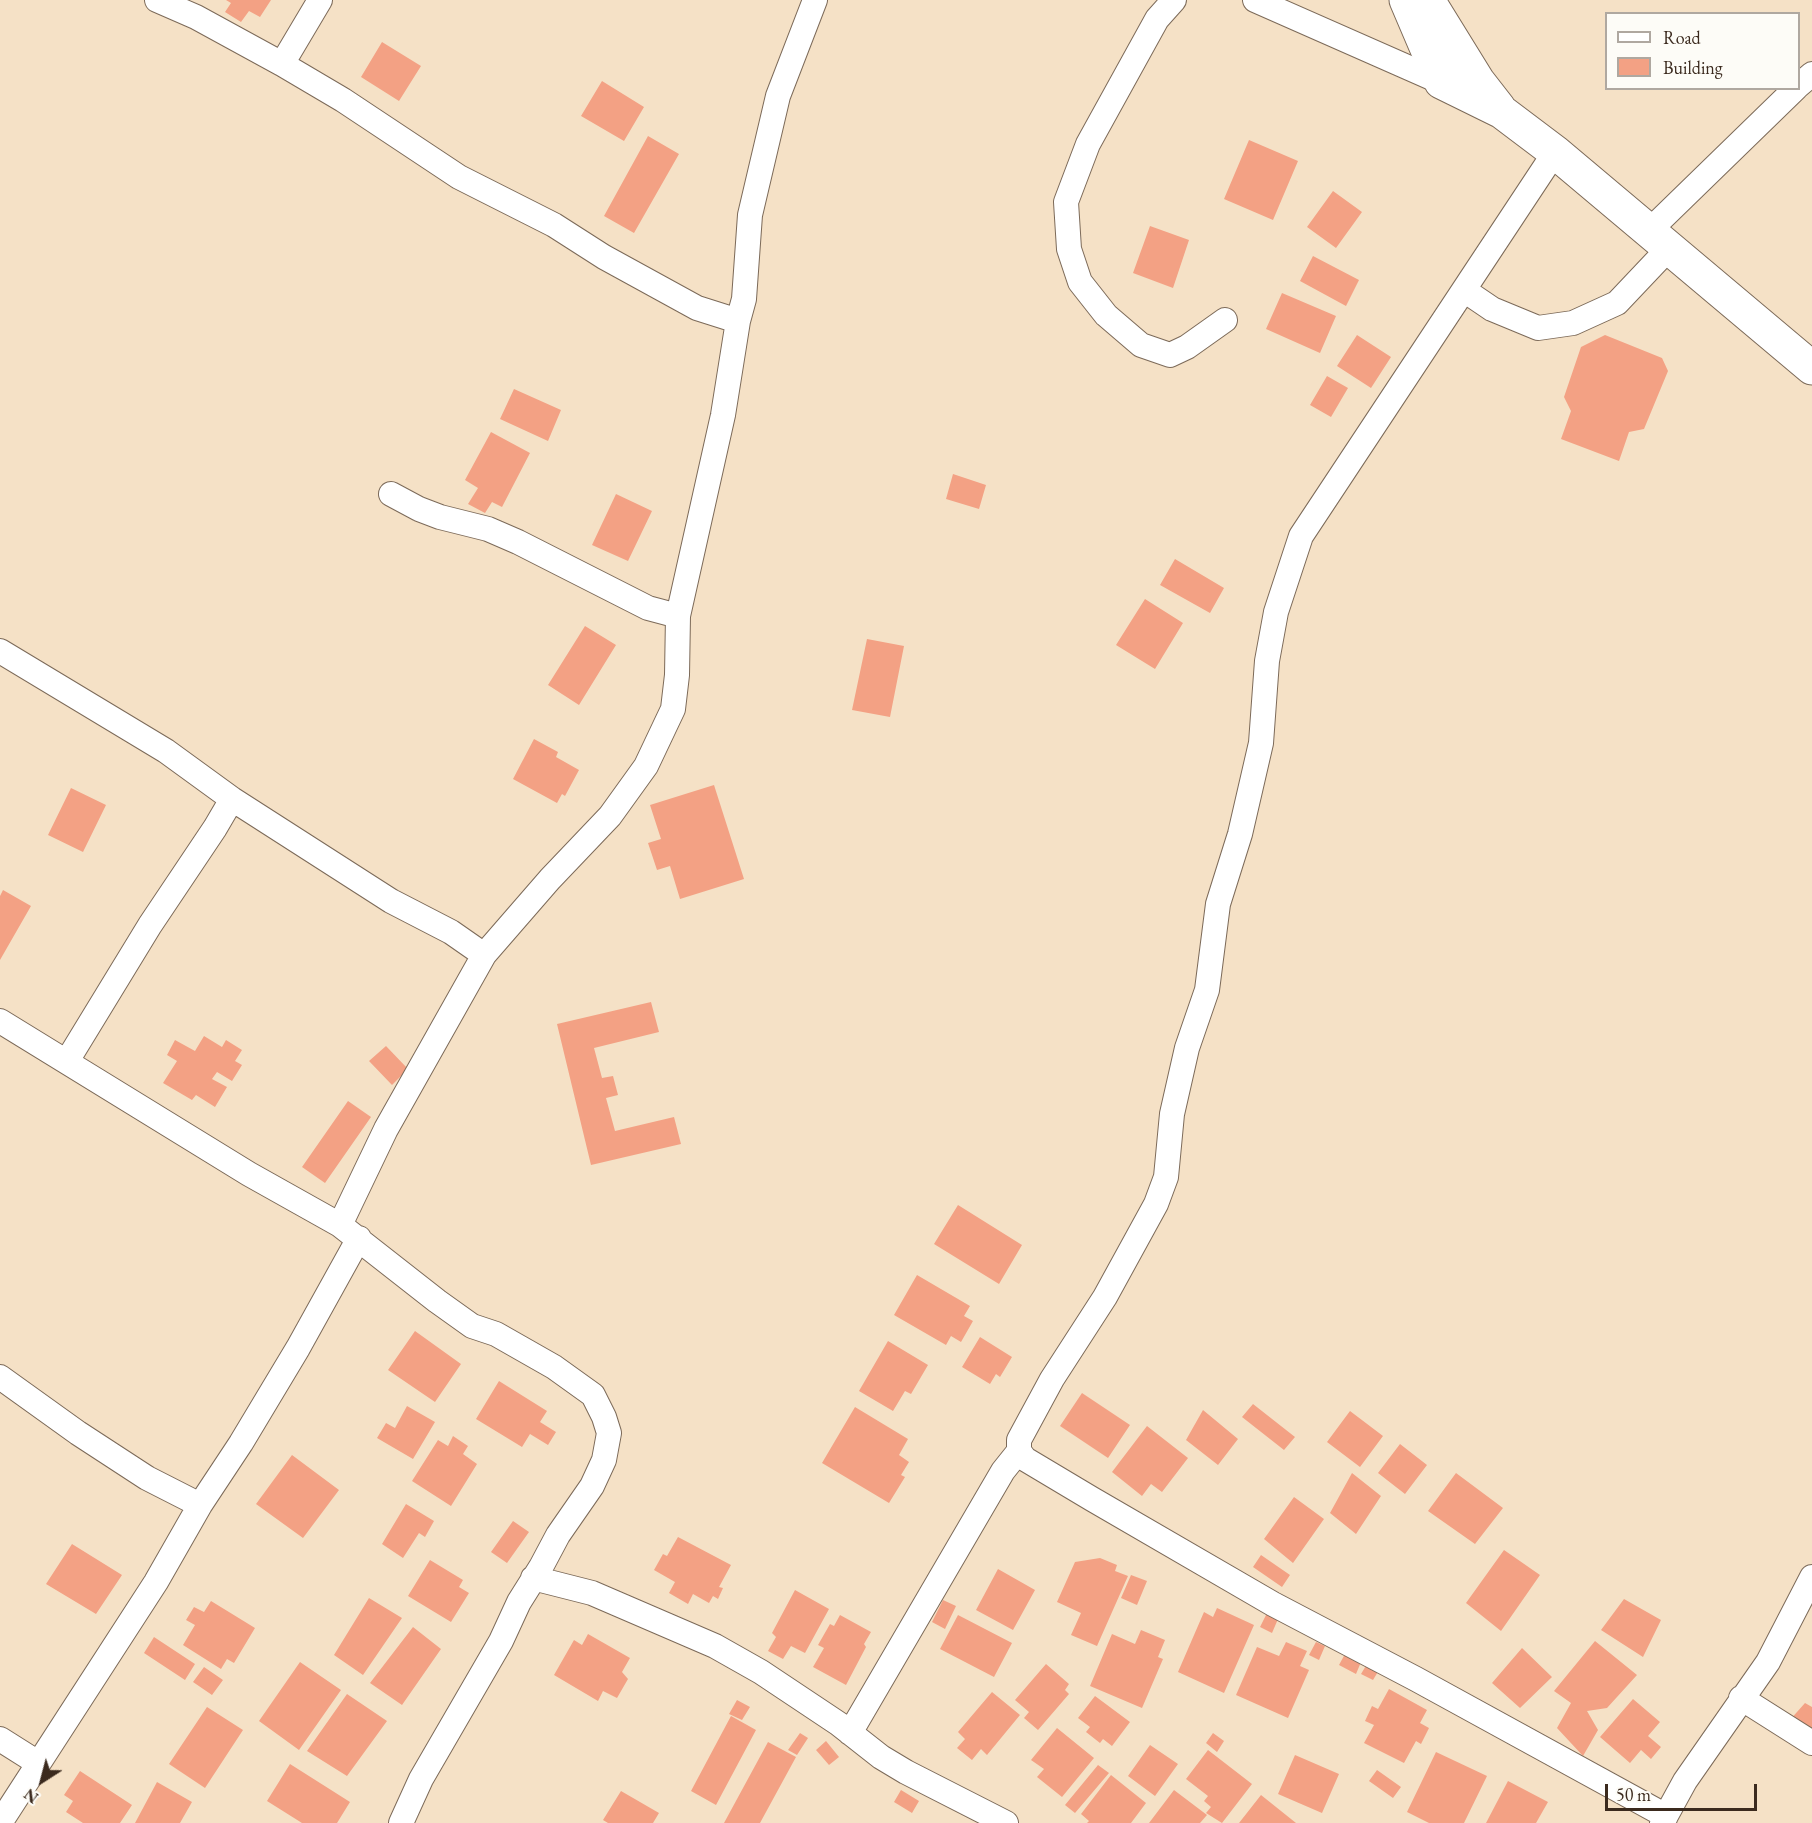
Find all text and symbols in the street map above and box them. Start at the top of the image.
legend [1605,12,1800,90]
text: Road [1663,26,1701,49]
text: Building [1663,56,1723,79]
north arrow [12,1751,72,1811]
scale bar [1608,1772,1760,1810]
text: 50 m [1616,1783,1651,1806]
text: N [20,1784,43,1808]

